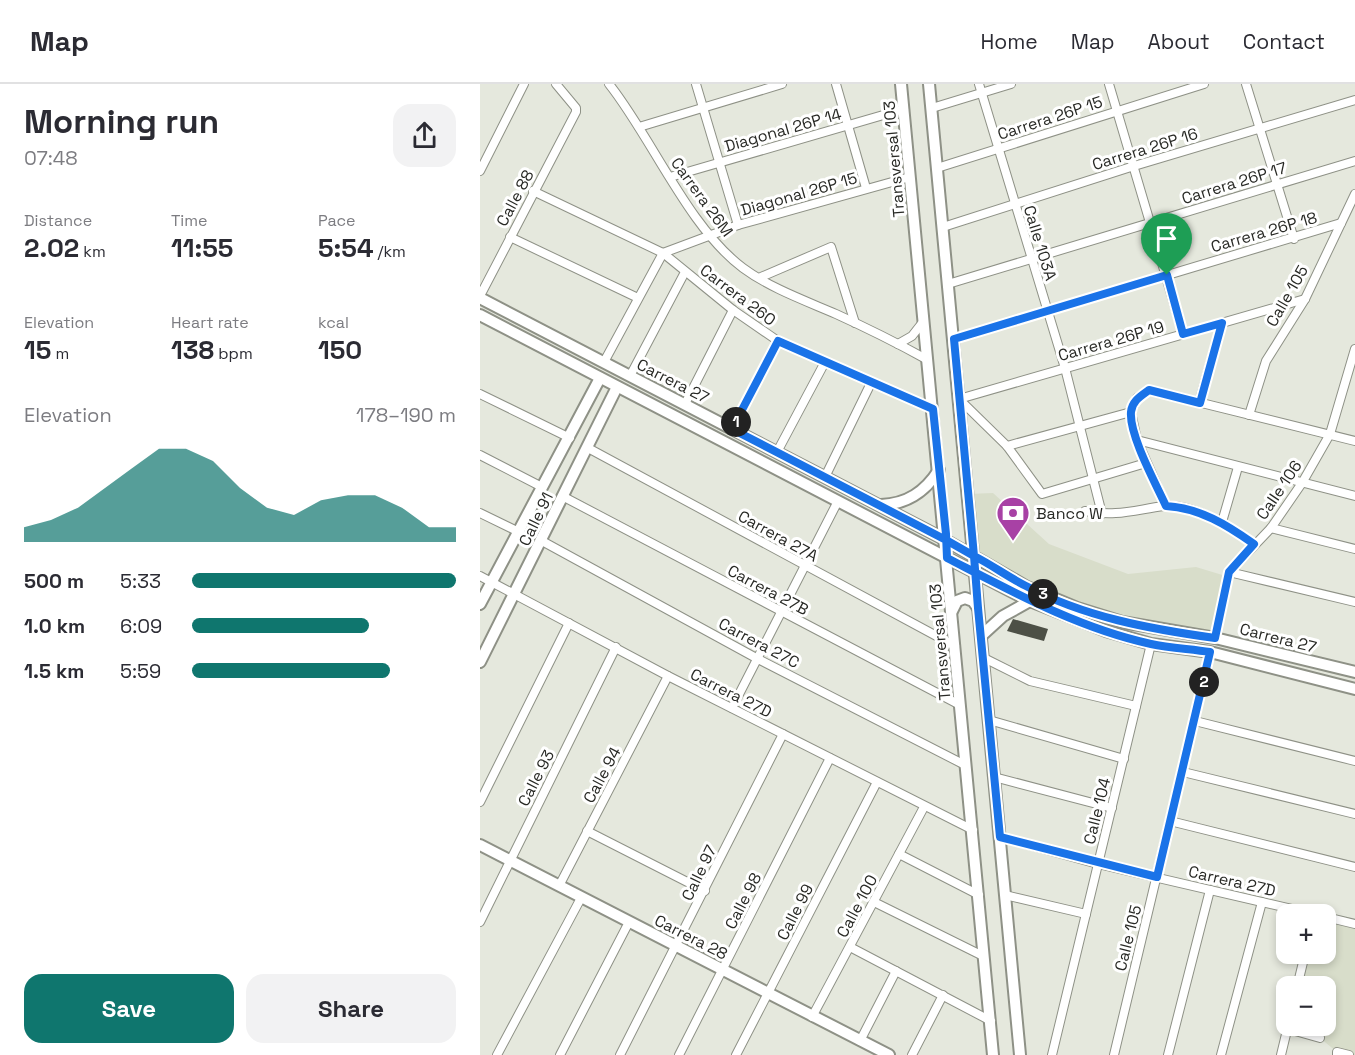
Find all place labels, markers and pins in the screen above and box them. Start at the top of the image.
pin [1141,213,1192,275]
pin: 1 [721,407,751,437]
bank icon: Banco W [995,495,1031,542]
place label: Banco W [1036,503,1103,524]
pin: 3 [1028,579,1058,609]
pin: 2 [1189,667,1219,697]

